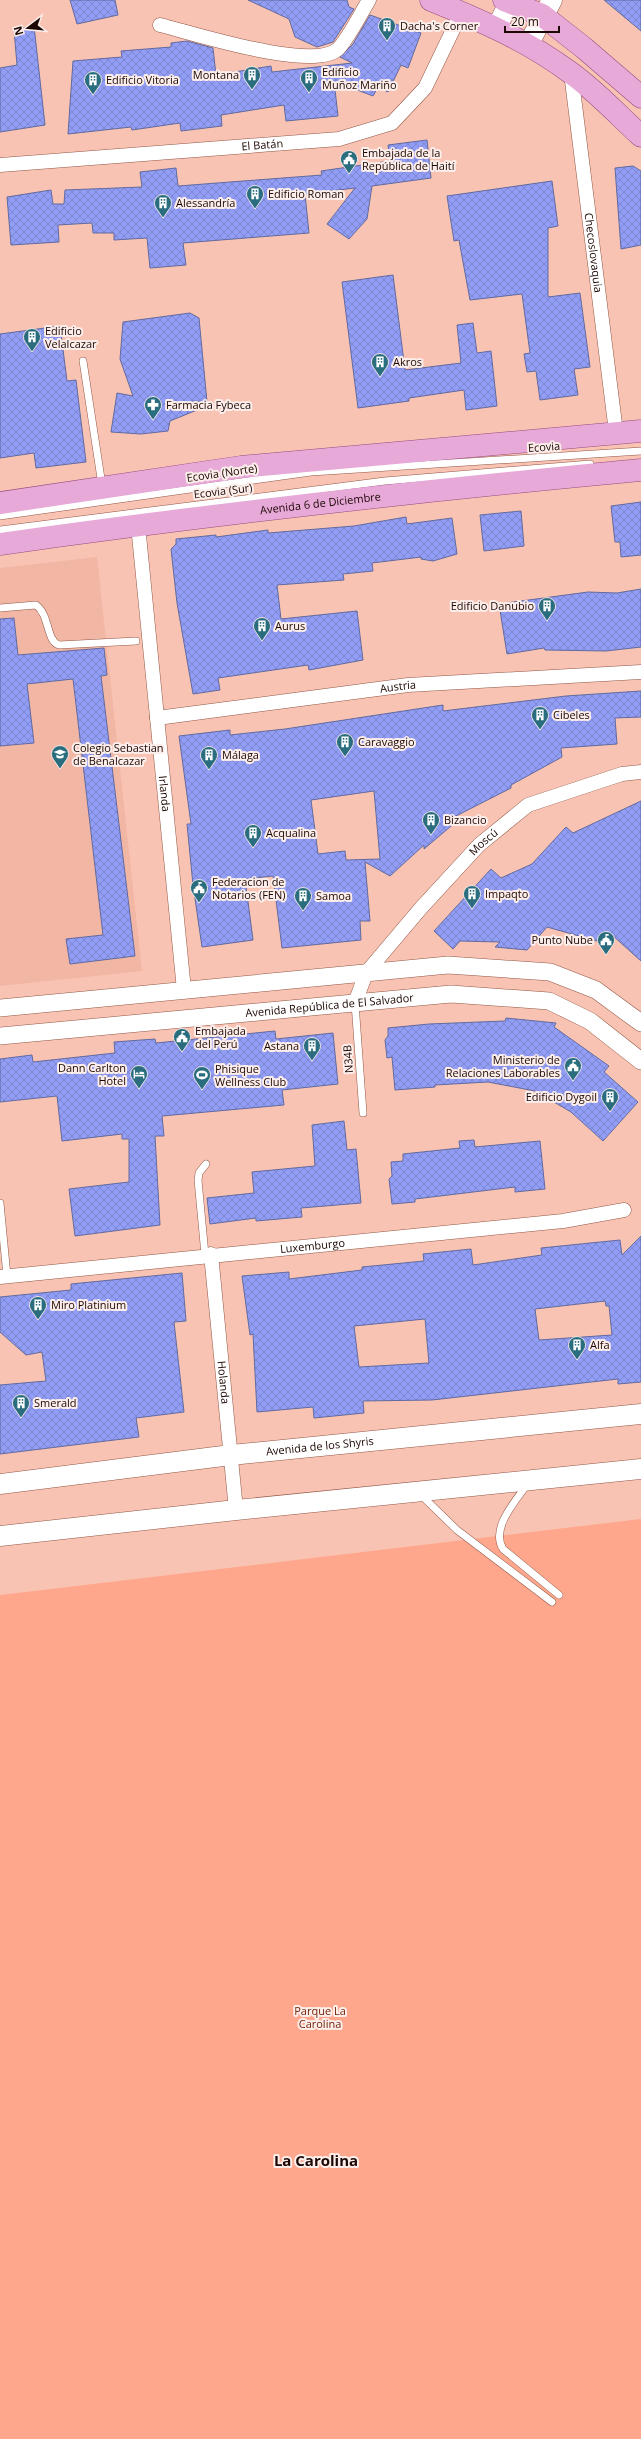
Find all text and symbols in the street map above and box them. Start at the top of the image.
north arrow [8,8,48,48]
scale bar [505,8,559,34]
text: 20 m [511,13,539,30]
building icon: Dacha's Corner [377,16,397,41]
place label: Dacha's Corner [400,18,479,33]
text: N [9,25,26,37]
place label: Edificio Muñoz Mariño [322,64,397,92]
building icon: Montana [242,65,262,90]
place label: Montana [193,67,239,82]
building icon: Edificio Muñoz Mariño [299,68,319,93]
building icon: Edificio Vitoria [83,70,103,95]
place label: Edificio Vitoria [106,72,179,87]
street label: El Batán [241,135,284,153]
place label: Embajada de la República de Haití [362,145,455,173]
public building icon: Embajada de la República de Haití [339,149,359,174]
building icon: Edificio Roman [245,184,265,209]
place label: Edificio Roman [268,186,344,201]
building icon: Alessandría [153,193,173,218]
place label: Alessandría [176,195,235,210]
street label: Checoslovaquia [582,212,606,293]
place label: Edificio Velalcazar [45,323,97,351]
building icon: Edificio Velalcazar [22,327,42,352]
building icon: Akros [370,352,390,377]
place label: Akros [393,354,422,369]
pharmacy icon: Farmacia Fybeca [143,395,163,420]
place label: Farmacia Fybeca [166,397,251,412]
street label: Ecovia [527,438,561,455]
street label: Ecovia (Norte) [186,460,258,485]
street label: Ecovia (Sur) [193,479,253,502]
street label: Avenida 6 de Diciembre [259,488,382,517]
building icon: Edificio Danubio [537,596,557,621]
place label: Edificio Danubio [451,598,534,613]
building icon: Aurus [252,616,272,641]
place label: Aurus [275,618,305,633]
street label: Austria [379,677,416,696]
building icon: Cibeles [530,705,550,730]
place label: Cibeles [553,707,590,722]
building icon: Caravaggio [335,732,355,757]
place label: Caravaggio [358,734,415,749]
place label: Colegio Sebastian de Benalcazar [73,740,164,768]
school or university icon: Colegio Sebastian de Benalcazar [50,744,70,769]
building icon: Málaga [199,745,219,770]
place label: Málaga [222,747,259,762]
street label: Irlanda [156,775,174,812]
building icon: Bizancio [421,810,441,835]
place label: Bizancio [444,812,487,827]
building icon: Acqualina [243,823,263,848]
place label: Acqualina [266,825,316,840]
street label: Moscú [465,825,501,858]
place label: Federacion de Notarios (FEN) [212,874,285,902]
public building icon: Federacion de Notarios (FEN) [189,878,209,903]
building icon: Impaqto [462,884,482,909]
building icon: Samoa [293,886,313,911]
place label: Impaqto [485,886,529,901]
place label: Samoa [316,888,351,903]
public building icon: Punto Nube [596,930,616,955]
place label: Punto Nube [532,932,593,947]
street label: Avenida República de El Salvador [245,989,415,1020]
place label: Embajada del Perú [195,1023,246,1051]
public building icon: Embajada del Perú [172,1027,192,1052]
building icon: Astana [302,1036,322,1061]
place label: Astana [264,1038,299,1053]
street label: N34B [339,1045,356,1074]
place label: Ministerio de Relaciones Laborables [446,1052,560,1080]
public building icon: Ministerio de Relaciones Laborables [563,1056,583,1081]
place label: Dann Carlton Hotel [58,1060,126,1088]
place label: Phisique Wellness Club [215,1061,287,1089]
hotel icon: Dann Carlton Hotel [129,1064,149,1089]
sports icon: Phisique Wellness Club [192,1065,212,1090]
building icon: Edificio Dygoil [600,1087,620,1112]
place label: Edificio Dygoil [526,1089,597,1104]
street label: Luxemburgo [279,1235,346,1256]
building icon: Miro Platinium [28,1295,48,1320]
place label: Miro Platinium [51,1297,126,1312]
building icon: Alfa [567,1335,587,1360]
place label: Alfa [590,1337,610,1352]
street label: Holanda [214,1360,234,1405]
building icon: Smerald [11,1393,31,1418]
place label: Smerald [34,1395,77,1410]
street label: Avenida de los Shyris [265,1433,374,1458]
park label: Parque La Carolina [294,2003,346,2031]
district label: La Carolina [274,2150,358,2170]

